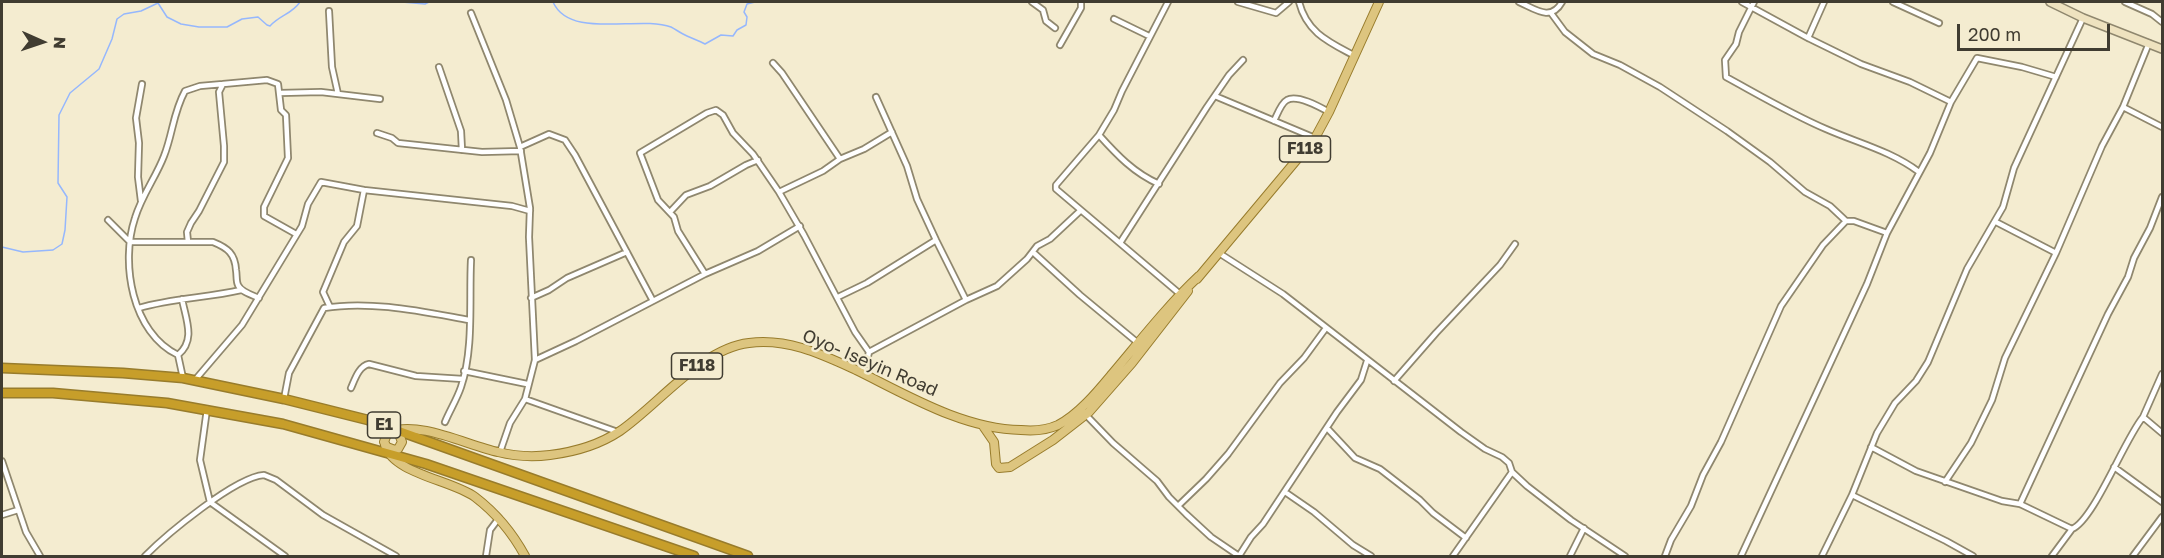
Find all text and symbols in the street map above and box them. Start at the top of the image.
north arrow [12,12,72,72]
scale bar [1960,12,2113,50]
text: 200 m [1968,23,2021,45]
text: N [50,36,70,50]
road number: F118 [1280,136,1330,162]
street label: Oyo- Iseyin Road [799,325,941,401]
road number: F118 [672,353,722,379]
road number: E1 [368,412,400,438]

